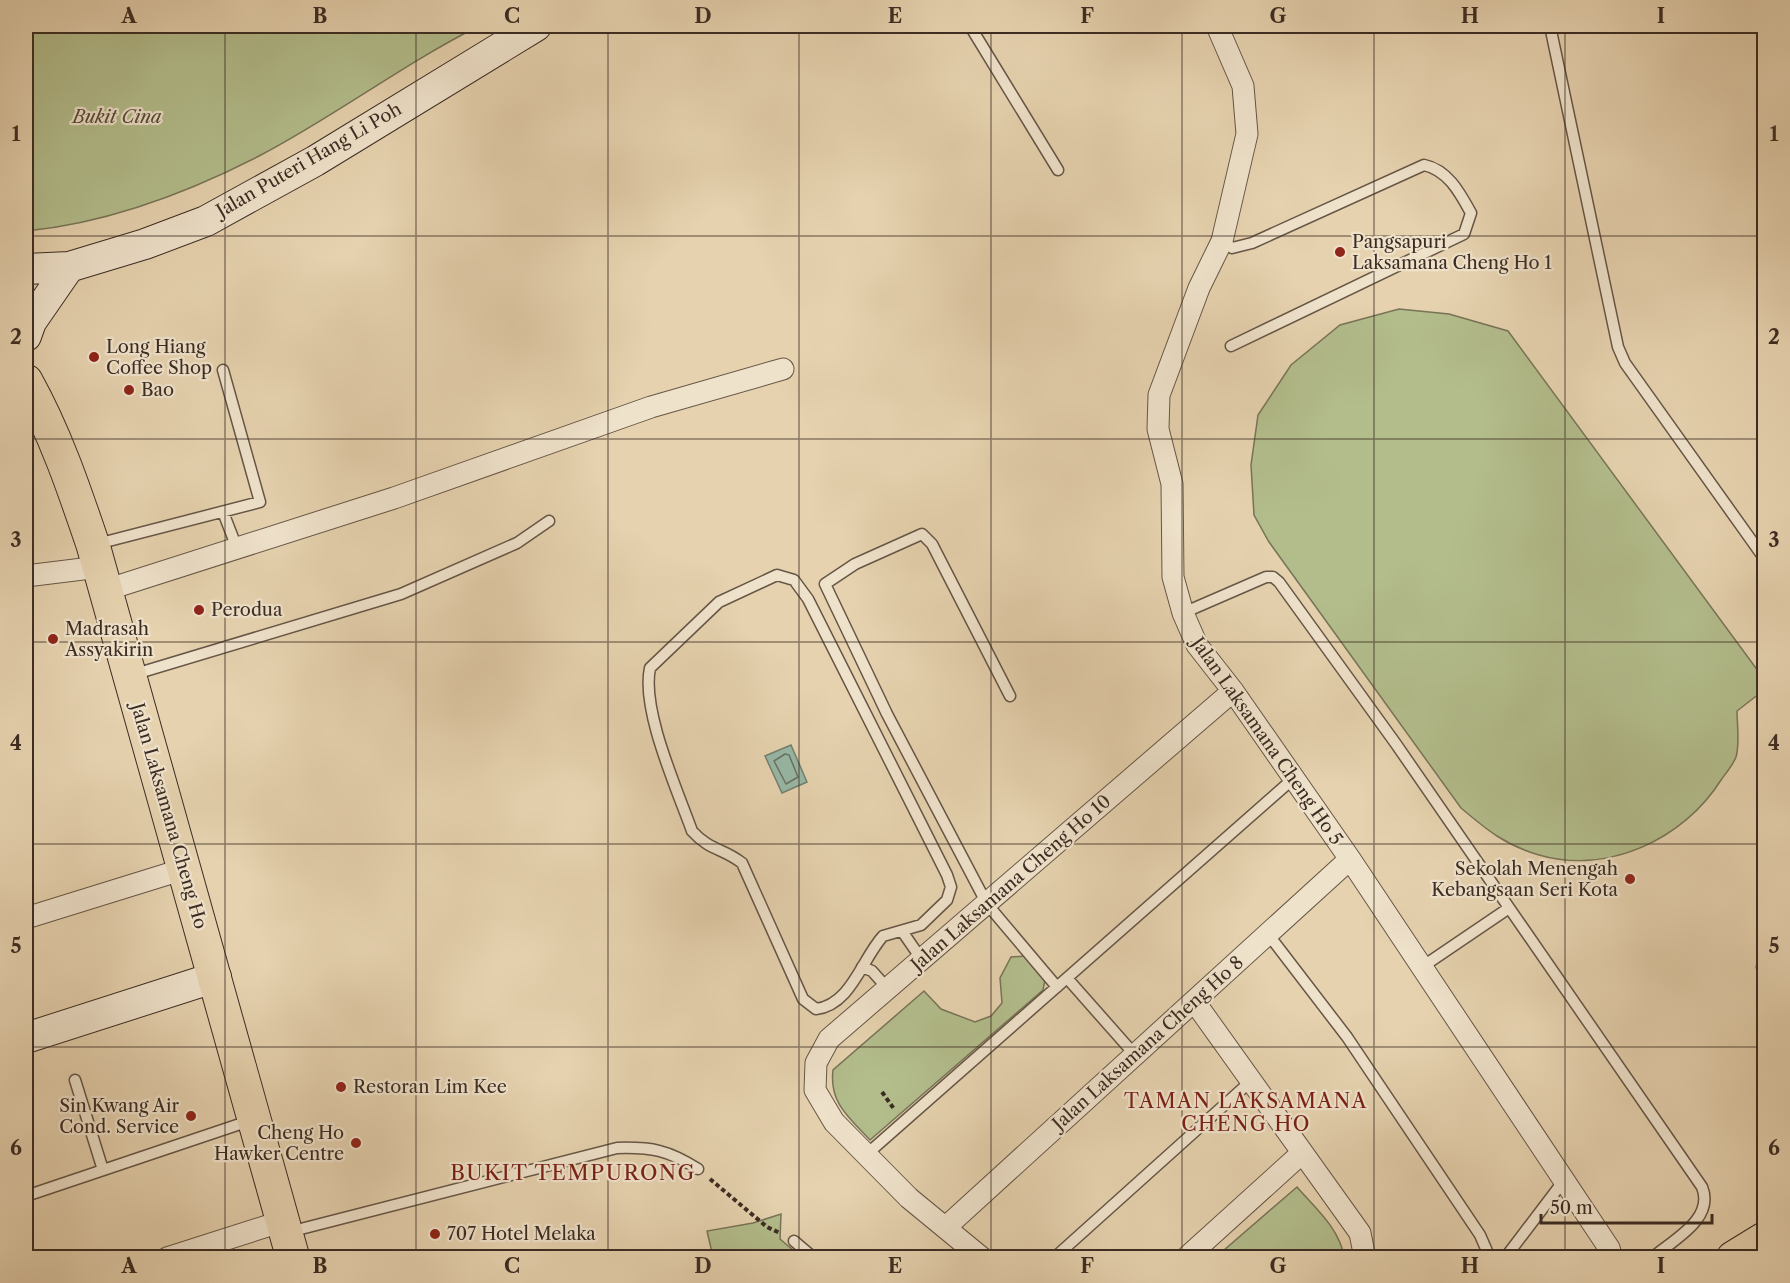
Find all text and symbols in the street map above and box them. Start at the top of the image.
text: A [120,4,137,28]
text: B [313,4,328,28]
text: C [504,4,520,28]
text: D [694,4,712,28]
text: E [888,4,902,28]
text: F [1080,4,1094,28]
text: G [1270,4,1287,28]
text: H [1461,4,1479,28]
text: I [1657,4,1665,28]
street label: Jalan Puteri Hang Li Poh [210,98,405,224]
park label: Bukit Cina [70,106,162,128]
text: 1 [12,122,21,146]
text: 1 [1770,122,1779,146]
place label: Pangsapuri Laksamana Cheng Ho 1 [1352,231,1552,274]
marker: Pangsapuri Laksamana Cheng Ho 1 [1333,245,1347,259]
text: 2 [10,325,22,349]
text: 2 [1768,325,1780,349]
place label: Long Hiang Coffee Shop [106,336,212,379]
marker: Long Hiang Coffee Shop [87,350,101,364]
place label: Bao [141,379,174,401]
marker: Bao [122,383,136,397]
text: 3 [10,528,22,552]
text: 3 [1768,528,1780,552]
place label: Perodua [211,599,283,621]
marker: Perodua [192,603,206,617]
place label: Madrasah Assyakirin [64,618,153,661]
street label: Jalan Laksamana Cheng Ho 5 [1185,630,1347,849]
marker: Madrasah Assyakirin [46,632,60,646]
street label: Jalan Laksamana Cheng Ho [125,698,212,931]
text: 4 [10,731,22,755]
text: 4 [1768,731,1780,755]
street label: Jalan Laksamana Cheng Ho 10 [904,790,1115,978]
place label: Sekolah Menengah Kebangsaan Seri Kota [1431,858,1618,901]
marker: Sekolah Menengah Kebangsaan Seri Kota [1623,872,1637,886]
text: 5 [10,934,22,958]
text: 5 [1768,934,1780,958]
street label: Jalan Laksamana Cheng Ho 8 [1046,951,1248,1137]
place label: Restoran Lim Kee [353,1076,507,1098]
marker: Restoran Lim Kee [334,1080,348,1094]
district label: TAMAN LAKSAMANA CHENG HO [1124,1089,1368,1136]
place label: Sin Kwang Air Cond. Service [59,1095,179,1138]
marker: Sin Kwang Air Cond. Service [184,1109,198,1123]
place label: Cheng Ho Hawker Centre [214,1122,344,1165]
text: 6 [10,1136,22,1160]
marker: Cheng Ho Hawker Centre [349,1136,363,1150]
text: 6 [1768,1136,1780,1160]
district label: BUKIT TEMPURONG [450,1160,696,1185]
scale bar [1541,1187,1712,1225]
text: 50 m [1550,1197,1593,1219]
place label: 707 Hotel Melaka [447,1223,596,1245]
marker: 707 Hotel Melaka [428,1227,442,1241]
text: A [120,1254,137,1278]
text: B [313,1254,328,1278]
text: C [504,1254,520,1278]
text: D [694,1254,712,1278]
text: E [888,1254,902,1278]
text: F [1080,1254,1094,1278]
text: G [1270,1254,1287,1278]
text: H [1461,1254,1479,1278]
text: I [1657,1254,1665,1278]

